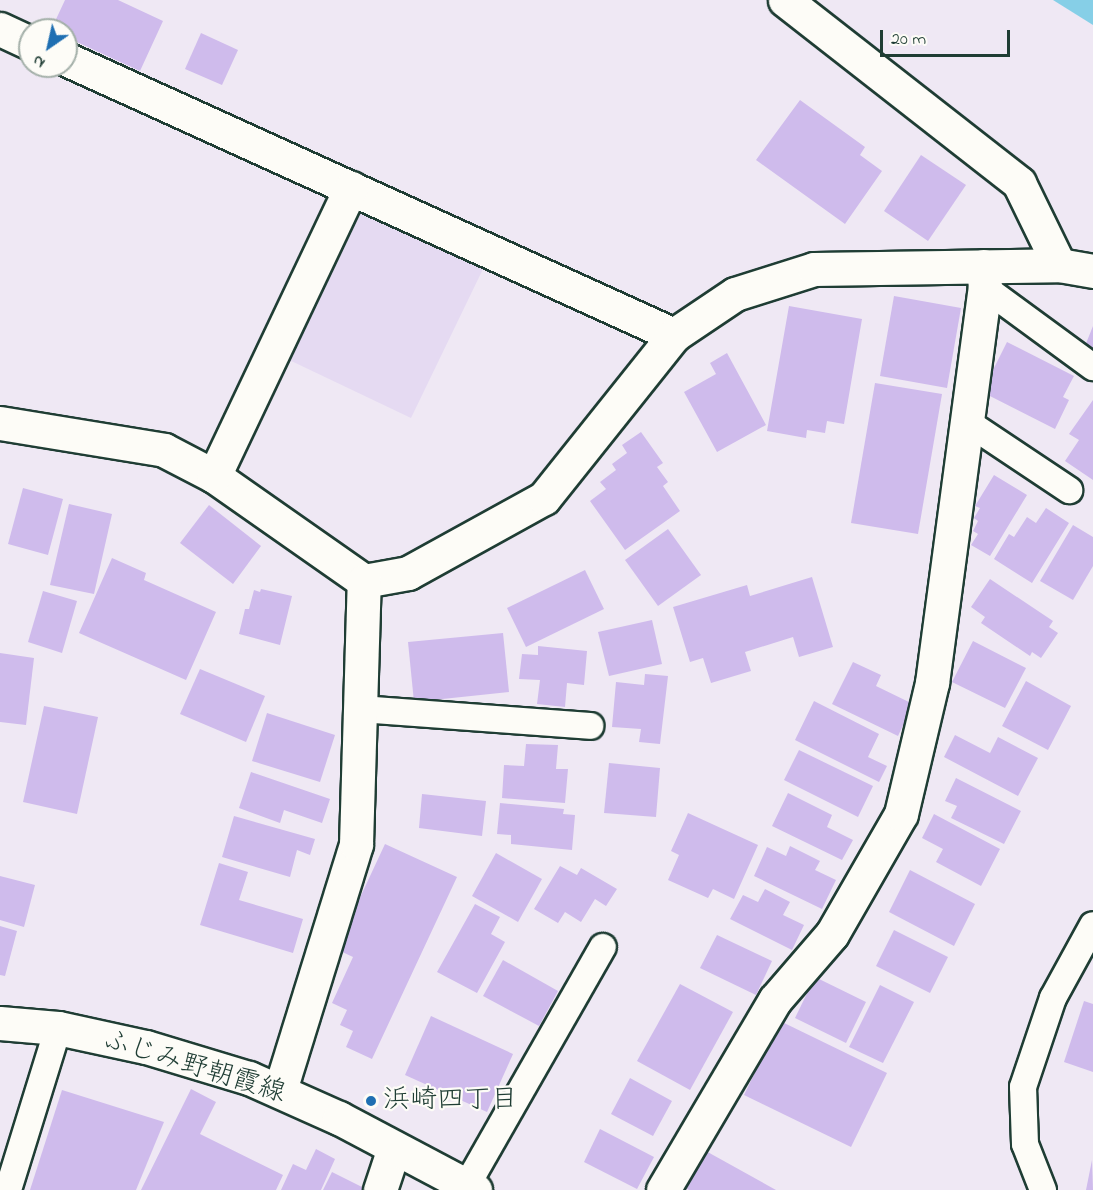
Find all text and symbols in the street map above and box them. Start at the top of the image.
north arrow [18,18,78,78]
scale bar [883,18,1014,56]
text: 20 m [891,27,926,53]
text: N [28,48,50,74]
street label: ふじみ野朝霞線 [99,1024,289,1110]
place label: 浜崎四丁目 [383,1085,518,1117]
marker: 浜崎四丁目 [364,1094,378,1108]

